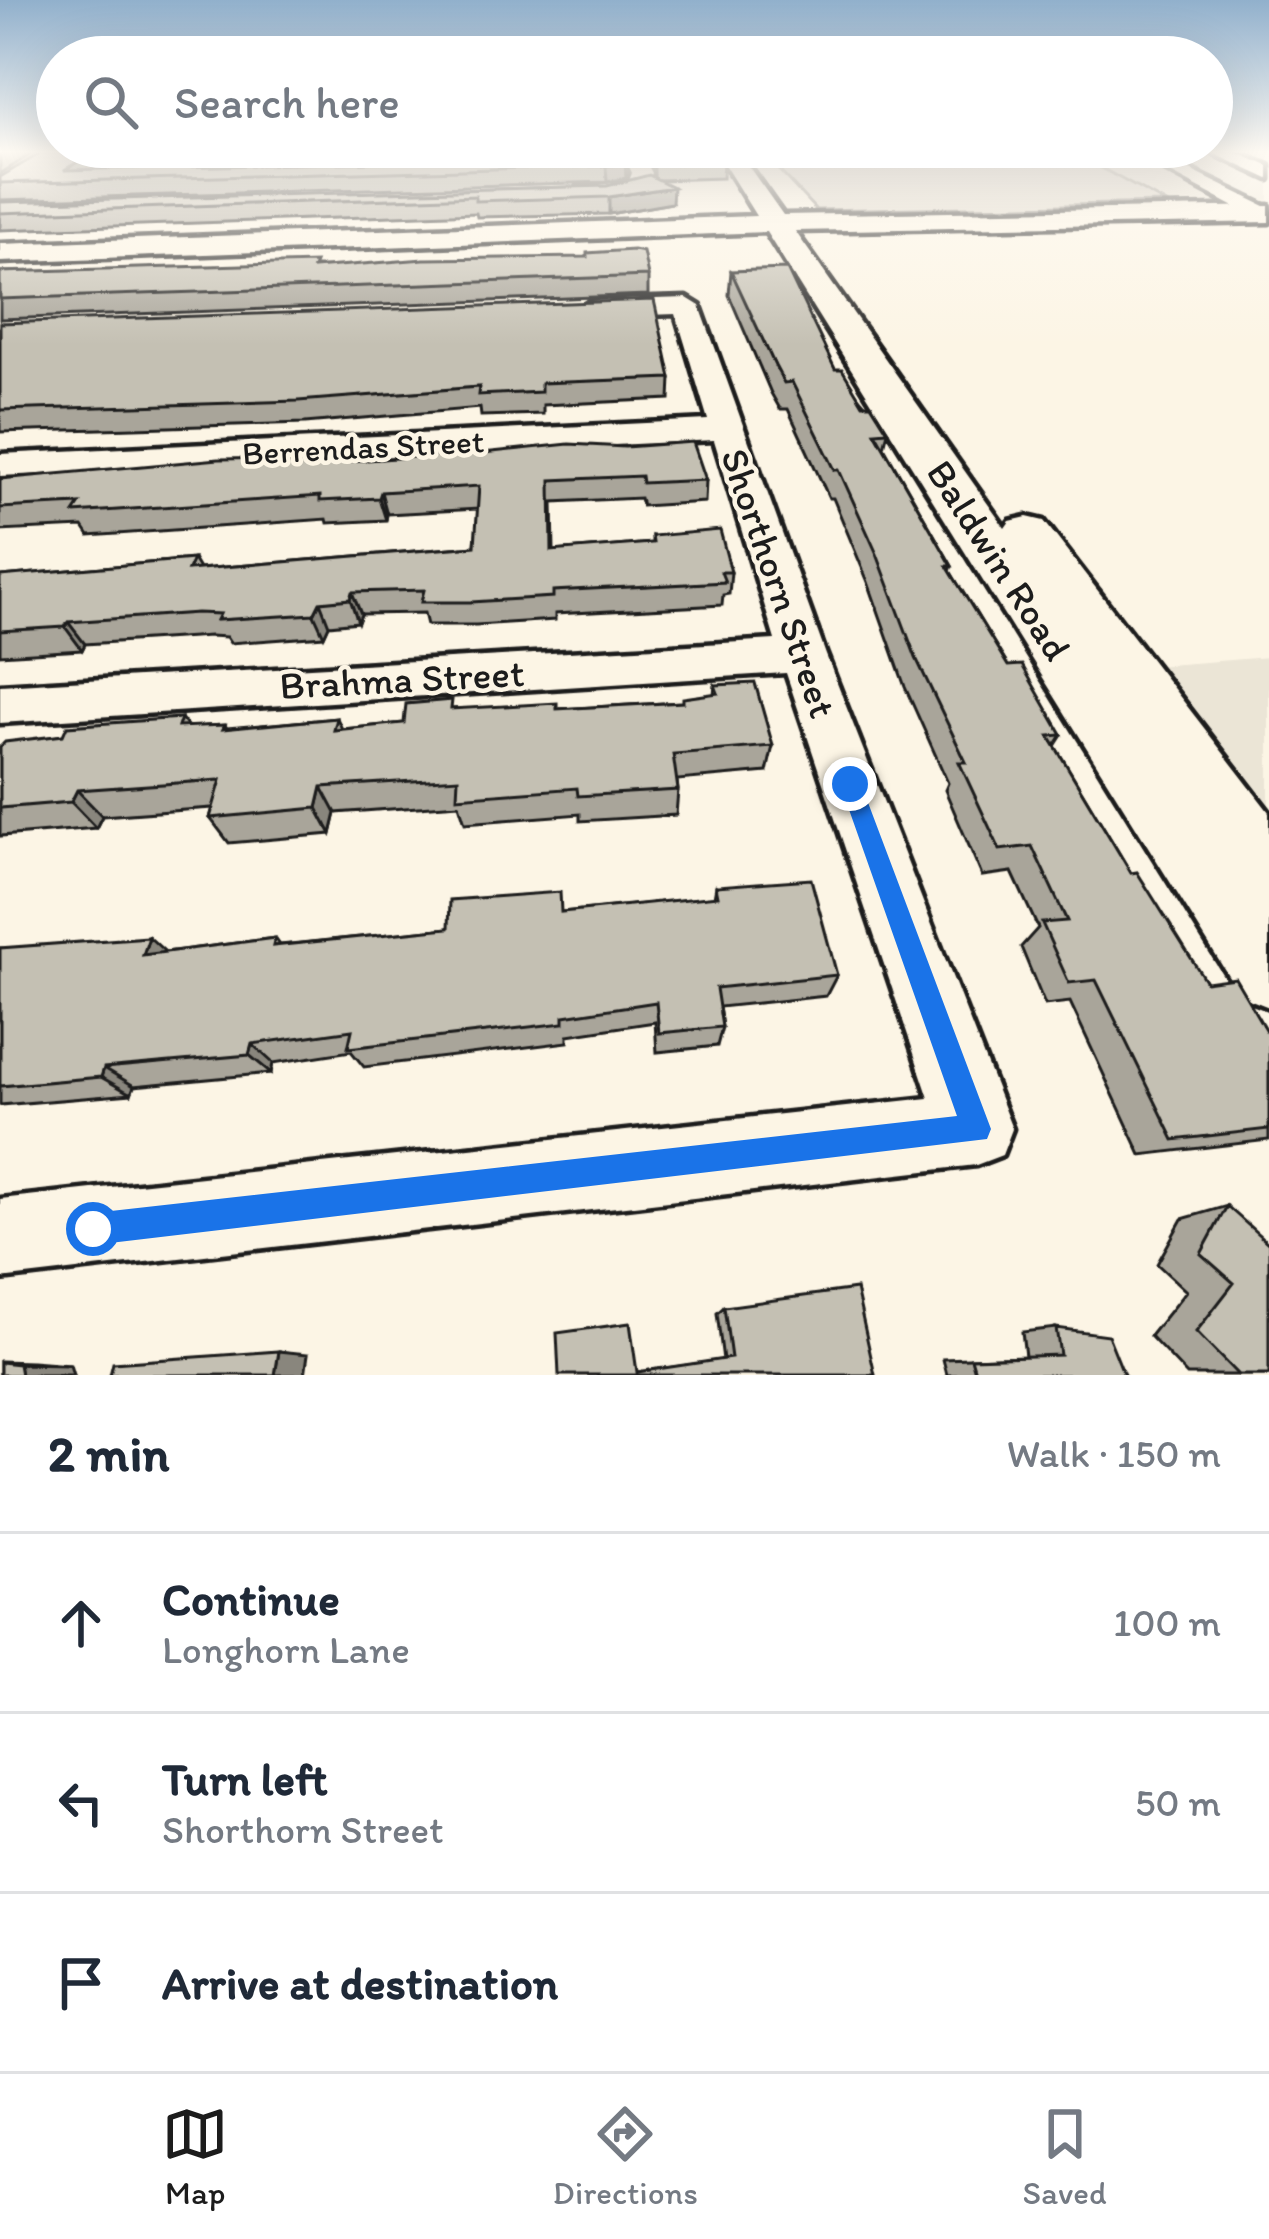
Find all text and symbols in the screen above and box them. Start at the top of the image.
search box [36,36,1233,168]
icon: search [78,69,144,135]
text: Search here [174,75,400,129]
street label: Berrendas Street [241,421,485,473]
street label: Shorthorn Street [711,442,847,724]
street label: Baldwin Road [917,451,1081,669]
street label: Brahma Street [278,649,526,709]
route end [823,757,877,811]
route start [66,1202,120,1256]
text: 2 min [48,1423,169,1484]
text: Walk · 150 m [1007,1430,1221,1477]
text: Continue [162,1572,340,1626]
icon: ahead [48,1590,114,1656]
text: 100 m [1113,1599,1221,1646]
text: Longhorn Lane [162,1626,410,1673]
text: Turn left [162,1752,328,1806]
icon: left [48,1770,114,1836]
text: 50 m [1135,1779,1221,1826]
text: Shorthorn Street [162,1806,444,1853]
icon: arrive [48,1950,114,2016]
text: Arrive at destination [162,1956,558,2010]
tab: Map [162,2101,228,2212]
tab: Directions [553,2101,698,2212]
tab: Saved [1023,2101,1107,2212]

